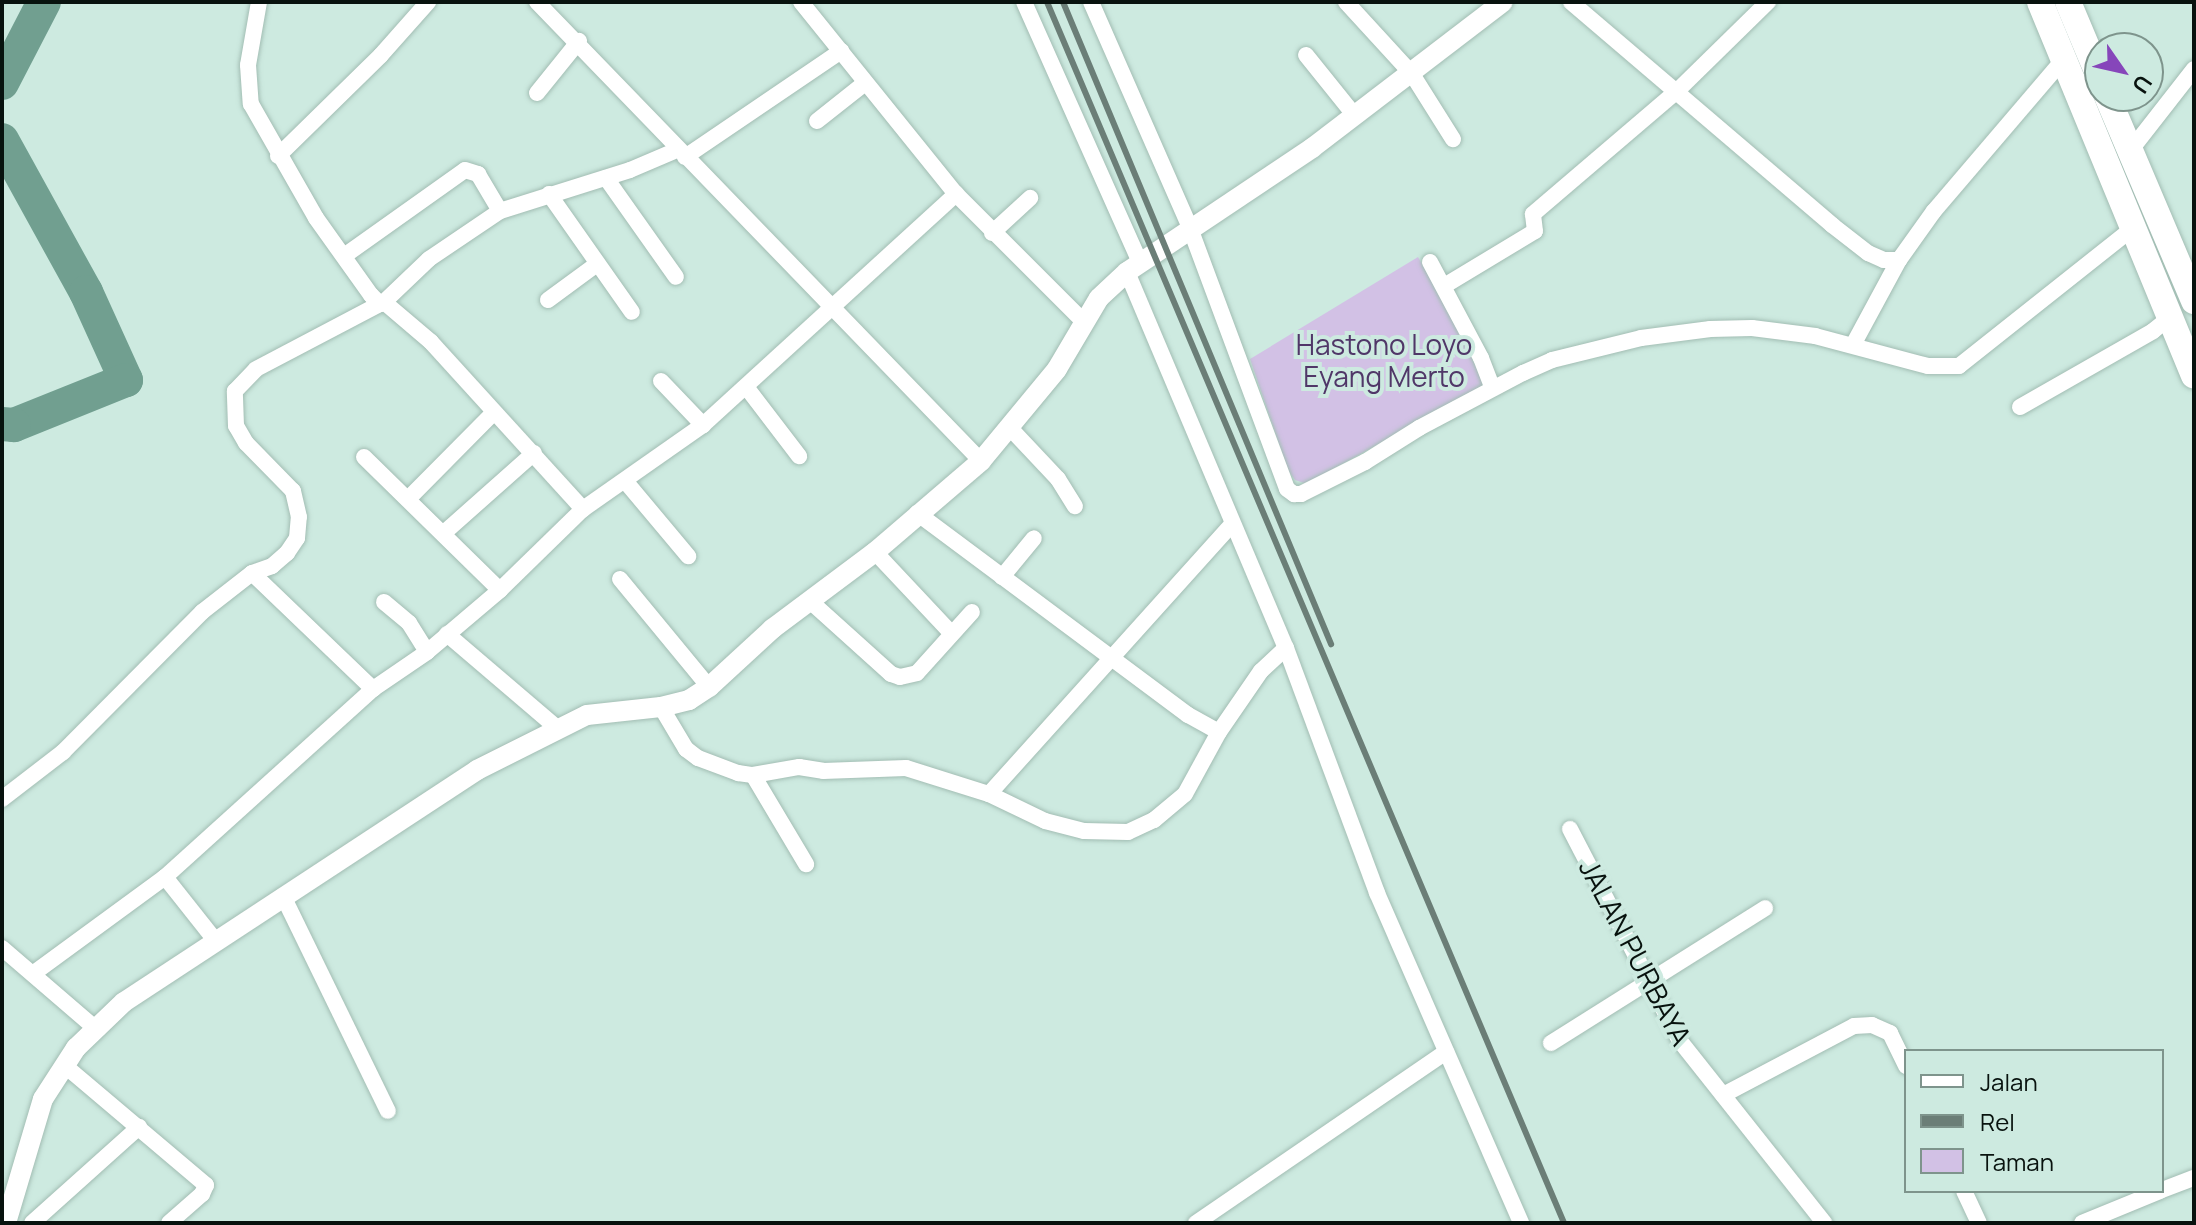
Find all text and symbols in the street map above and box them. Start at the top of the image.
north arrow [2084,32,2164,112]
text: U [2125,69,2159,99]
park label: Hastono Loyo Eyang Merto [1296,327,1472,393]
street label: JALAN PURBAYA [1573,853,1699,1051]
legend [1904,1049,2164,1193]
text: Jalan [1980,1065,2038,1098]
text: Rel [1980,1105,2015,1138]
text: Taman [1980,1145,2054,1178]

